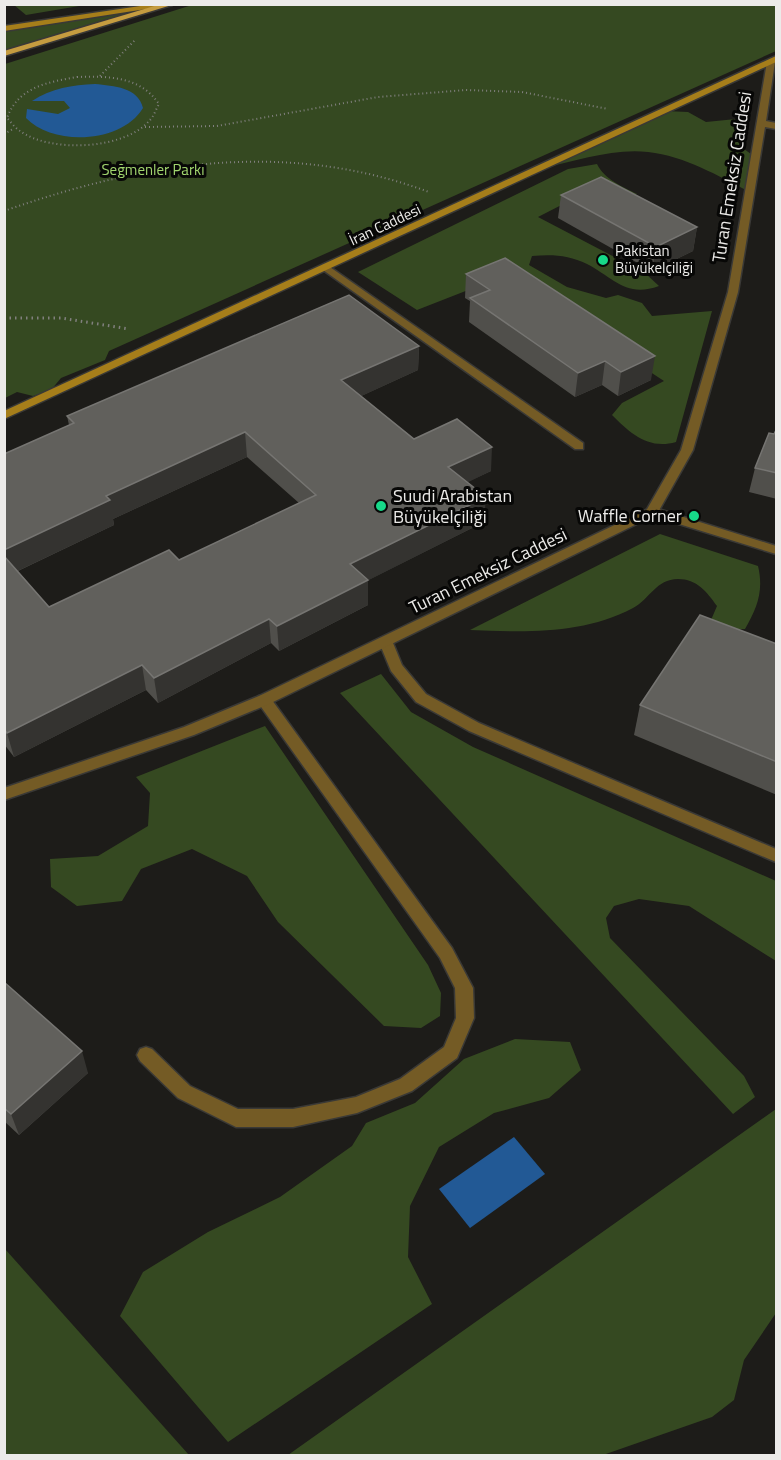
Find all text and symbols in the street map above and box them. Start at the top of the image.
street label: Turan Emeksiz Caddesi [705,89,758,264]
park label: Seğmenler Parkı [101,158,205,181]
street label: İran Caddesi [345,198,425,251]
place label: Pakistan Büyükelçiliği [615,239,693,279]
marker: Pakistan Büyükelçiliği [596,253,610,267]
place label: Suudi Arabistan Büyükelçiliği [393,482,512,530]
marker: Suudi Arabistan Büyükelçiliği [374,499,388,513]
place label: Waffle Corner [578,502,682,529]
marker: Waffle Corner [687,509,701,523]
street label: Turan Emeksiz Caddesi [404,521,571,621]

